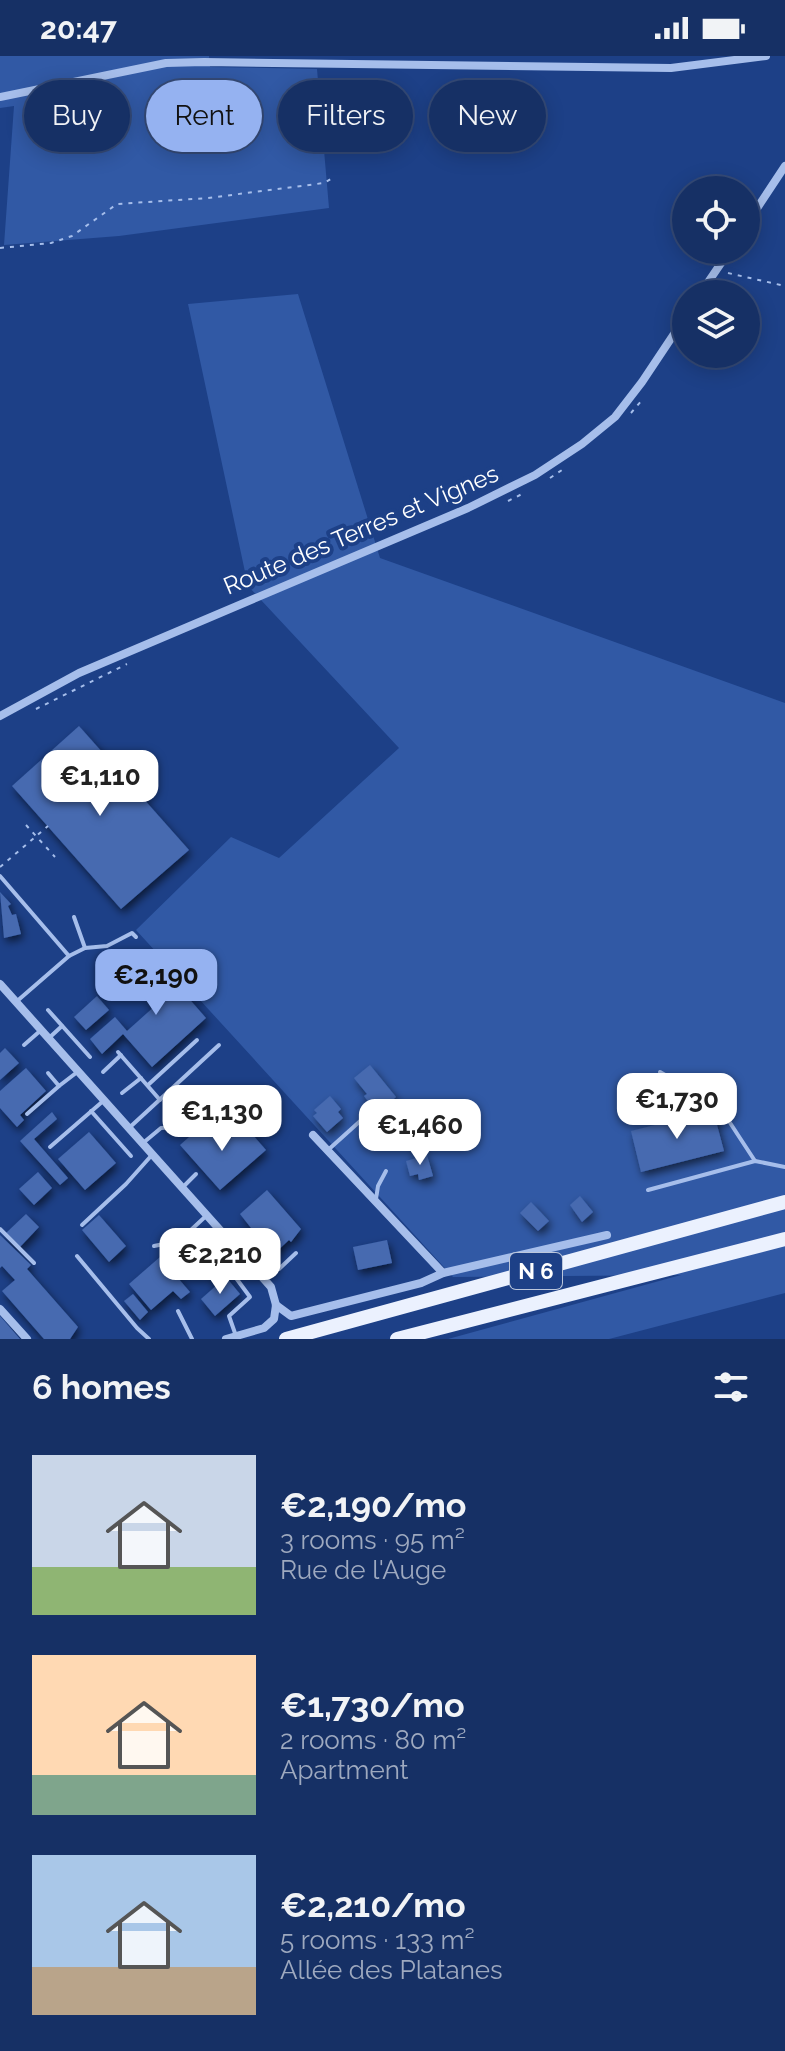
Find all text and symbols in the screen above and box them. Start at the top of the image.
text: 20:47 [40,11,117,46]
chip: Buy [24,80,130,152]
chip: Rent [146,80,262,152]
chip: Filters [278,80,413,152]
chip: New [429,80,546,152]
map controls [672,176,760,368]
button: locate [672,176,760,264]
button: layers [672,280,760,368]
street label: Route des Terres et Vignes [219,458,502,601]
pin: €1,110 [35,750,165,818]
text: €1,110 [59,761,141,791]
pin: €2,190 [91,949,221,1017]
text: €2,190 [113,960,199,990]
pin: €1,730 [612,1073,742,1141]
text: €1,730 [635,1084,719,1114]
pin: €1,130 [157,1085,287,1153]
text: €1,130 [181,1096,263,1126]
pin: €1,460 [355,1099,485,1167]
text: €1,460 [377,1110,463,1140]
pin: €2,210 [155,1228,285,1296]
text: €2,210 [178,1239,262,1269]
road number: N 6 [510,1253,562,1289]
icon: filters [709,1365,753,1409]
text: 6 homes [32,1367,171,1407]
text: €2,190/mo [280,1485,466,1525]
icon: home [96,1487,192,1583]
text: 3 rooms · 95 m² [280,1525,465,1555]
text: Rue de l'Auge [280,1555,446,1585]
text: €1,730/mo [280,1685,465,1725]
icon: home [96,1687,192,1783]
text: 2 rooms · 80 m² [280,1725,466,1755]
text: Apartment [280,1755,409,1785]
text: €2,210/mo [280,1885,466,1925]
icon: home [96,1887,192,1983]
text: 5 rooms · 133 m² [280,1925,475,1955]
text: Allée des Platanes [280,1955,503,1985]

